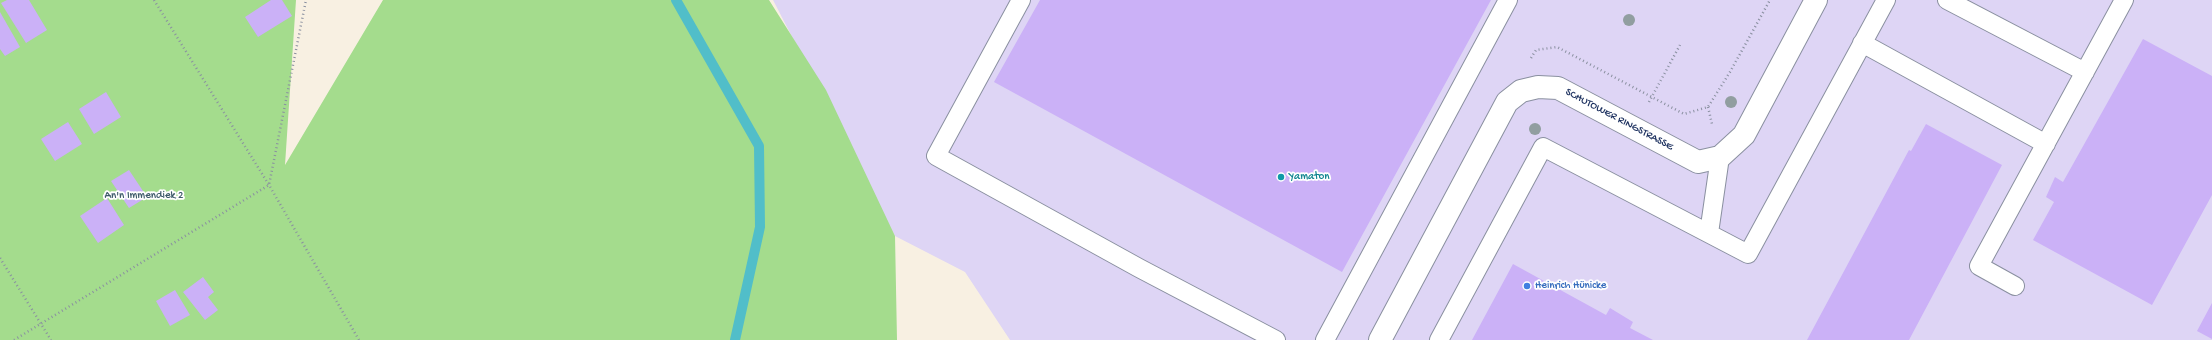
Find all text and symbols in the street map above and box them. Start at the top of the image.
street label: SCHUTOWER RINGSTRASSE [1563,86,1675,154]
place label: Yamaton [1289,170,1330,184]
marker: Yamaton [1276,172,1286,182]
park label: An'n Immendiek 2 [105,189,183,203]
place label: Heinrich Hünicke [1535,279,1606,293]
marker: Heinrich Hünicke [1522,281,1532,291]

